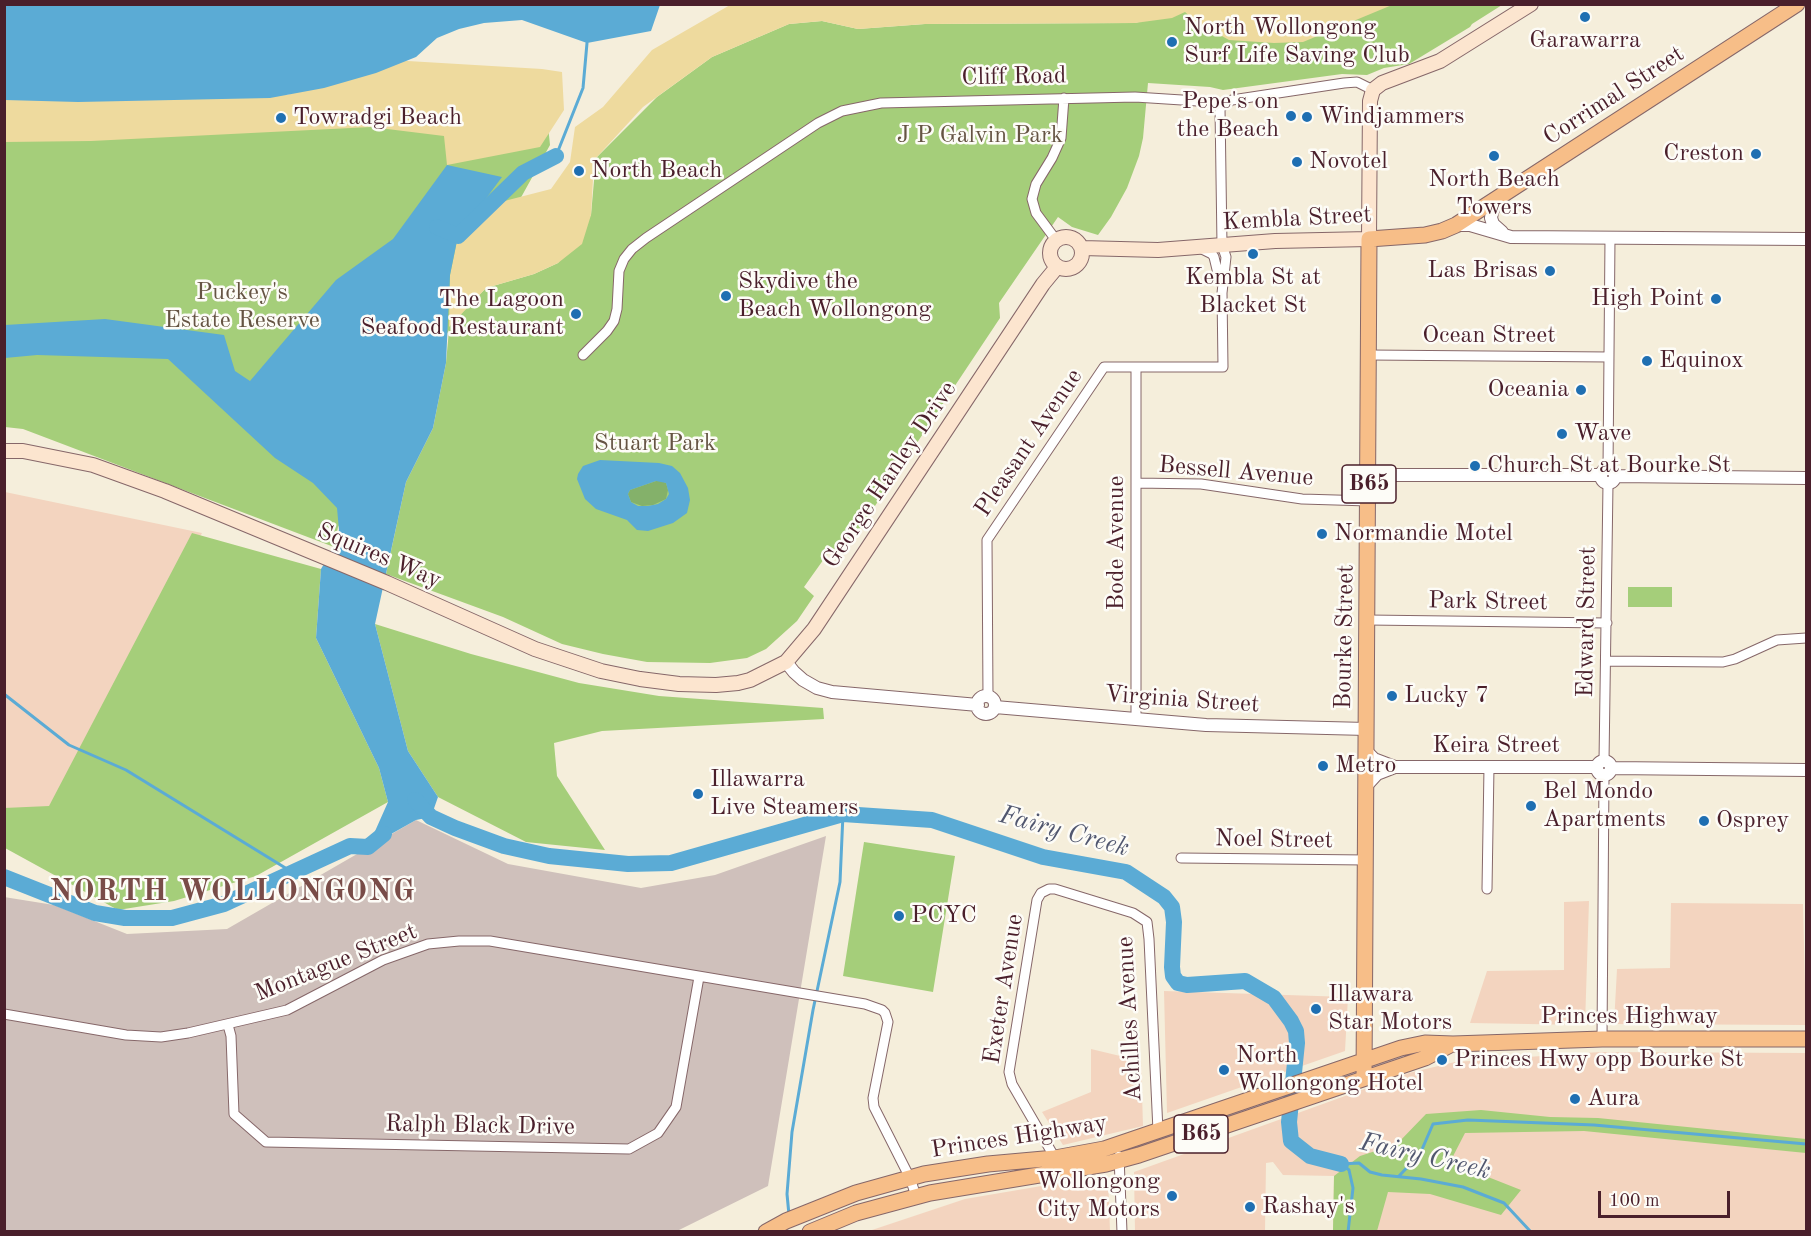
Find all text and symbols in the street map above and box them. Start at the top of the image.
marker: Garawarra [1578,10,1592,24]
place label: North Wollongong Surf Life Saving Club [1184,14,1410,70]
place label: Garawarra [1529,27,1641,55]
marker: North Wollongong Surf Life Saving Club [1165,35,1179,49]
street label: Corrimal Street [1538,40,1690,152]
street label: Cliff Road [961,62,1067,92]
place label: Pepe's on the Beach [1177,88,1279,144]
place label: Windjammers [1319,103,1464,131]
place label: Towradgi Beach [293,104,462,132]
marker: Pepe's on the Beach [1284,109,1298,123]
marker: Windjammers [1300,110,1314,124]
marker: Towradgi Beach [274,111,288,125]
park label: J P Galvin Park [897,122,1063,150]
place label: Creston [1663,140,1744,168]
marker: Creston [1749,147,1763,161]
place label: Novotel [1309,148,1388,176]
marker: North Beach Towers [1487,149,1501,163]
marker: Novotel [1290,155,1304,169]
place label: North Beach [591,157,722,185]
marker: North Beach [572,164,586,178]
place label: North Beach Towers [1428,166,1560,222]
street label: Kembla Street [1222,201,1372,237]
marker: Kembla St at Blacket St [1246,247,1260,261]
place label: Las Brisas [1427,257,1538,285]
place label: Kembla St at Blacket St [1185,264,1321,320]
marker: Las Brisas [1543,264,1557,278]
place label: Skydive the Beach Wollongong [738,268,932,324]
park label: Puckey's Estate Reserve [164,279,320,335]
place label: High Point [1591,285,1704,313]
place label: The Lagoon Seafood Restaurant [360,286,564,342]
marker: Skydive the Beach Wollongong [719,289,733,303]
marker: High Point [1709,292,1723,306]
marker: The Lagoon Seafood Restaurant [569,307,583,321]
street label: Ocean Street [1422,322,1556,350]
place label: Equinox [1659,347,1744,375]
marker: Equinox [1640,354,1654,368]
street label: Pleasant Avenue [969,364,1089,522]
street label: George Hanley Drive [817,376,963,574]
place label: Oceania [1488,376,1569,404]
marker: Oceania [1574,383,1588,397]
place label: Wave [1574,420,1631,448]
marker: Wave [1555,427,1569,441]
park label: Stuart Park [594,430,716,458]
street label: Bessell Avenue [1157,451,1315,493]
place label: Church St at Bourke St [1487,452,1731,480]
marker: Church St at Bourke St [1468,459,1482,473]
road number: B65 [1342,465,1396,503]
street label: Bode Avenue [1103,476,1131,610]
street label: Squires Way [313,517,445,595]
place label: Normandie Motel [1334,520,1513,548]
marker: Normandie Motel [1315,527,1329,541]
street label: Edward Street [1571,546,1603,698]
street label: Bourke Street [1329,564,1361,710]
street label: Park Street [1428,587,1548,617]
street label: Virginia Street [1104,680,1260,720]
place label: Lucky 7 [1404,682,1489,710]
marker: Lucky 7 [1385,689,1399,703]
street label: Keira Street [1432,732,1560,760]
place label: Metro [1335,752,1396,780]
marker: Metro [1316,759,1330,773]
place label: Illawarra Live Steamers [710,766,858,822]
place label: Bel Mondo Apartments [1543,778,1666,834]
marker: Illawarra Live Steamers [691,787,705,801]
marker: Bel Mondo Apartments [1524,799,1538,813]
water label: Fairy Creek [996,800,1132,864]
place label: Osprey [1716,807,1789,835]
marker: Osprey [1697,814,1711,828]
street label: Noel Street [1215,825,1333,855]
district label: NORTH WOLLONGONG [50,874,416,910]
place label: PCYC [911,902,977,930]
marker: PCYC [892,909,906,923]
street label: Exeter Avenue [978,912,1030,1066]
street label: Montague Street [251,917,421,1009]
street label: Achilles Avenue [1111,936,1149,1102]
place label: Illawara Star Motors [1328,981,1452,1037]
marker: Illawara Star Motors [1309,1002,1323,1016]
street label: Princes Highway [1540,1003,1718,1031]
place label: North Wollongong Hotel [1236,1042,1423,1098]
place label: Princes Hwy opp Bourke St [1454,1046,1743,1074]
marker: Princes Hwy opp Bourke St [1435,1053,1449,1067]
marker: North Wollongong Hotel [1217,1063,1231,1077]
place label: Aura [1587,1085,1640,1113]
marker: Aura [1568,1092,1582,1106]
street label: Princes Highway [929,1109,1109,1165]
street label: Ralph Black Drive [385,1110,575,1142]
road number: B65 [1174,1115,1228,1153]
water label: Fairy Creek [1357,1127,1493,1187]
place label: Wollongong City Motors [1036,1168,1160,1224]
scale bar [1601,1179,1733,1217]
marker: Wollongong City Motors [1165,1189,1179,1203]
text: 100 m [1609,1192,1660,1210]
place label: Rashay's [1262,1193,1355,1221]
marker: Rashay's [1243,1200,1257,1214]

